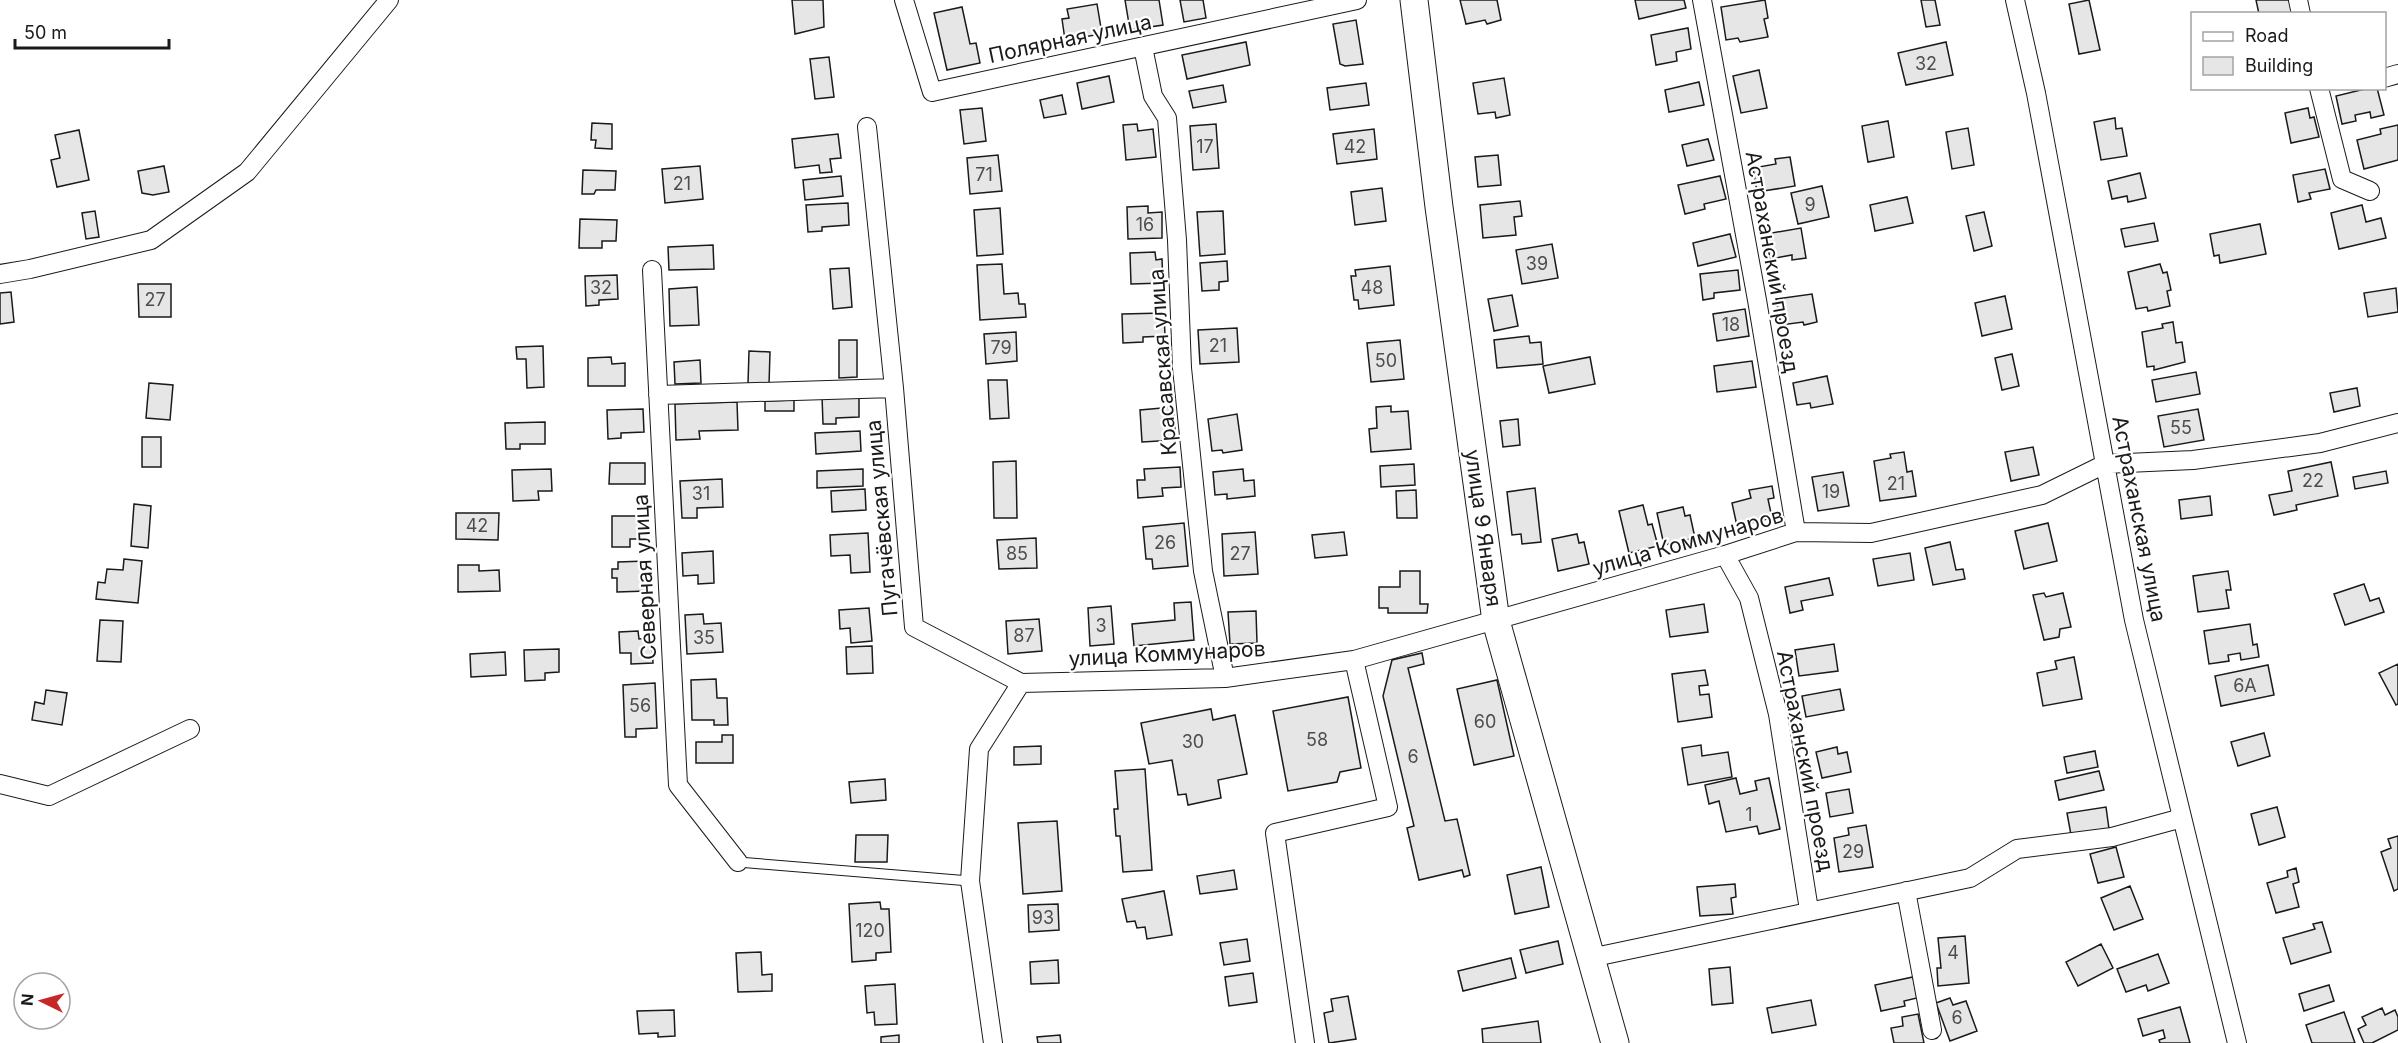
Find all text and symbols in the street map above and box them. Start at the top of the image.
street label: Полярная улица [986,9,1154,68]
scale bar [15,12,170,50]
legend [2191,12,2386,90]
text: 50 m [24,22,67,43]
text: Road [2245,25,2288,46]
house number: 32 [1915,53,1937,74]
text: Building [2245,55,2313,76]
house number: 17 [1196,136,1214,157]
house number: 42 [1344,136,1366,157]
street label: Астраханский проезд [1741,149,1804,375]
house number: 71 [975,164,993,185]
house number: 21 [673,173,691,194]
house number: 9 [1804,194,1816,215]
house number: 16 [1136,214,1154,235]
house number: 39 [1526,253,1548,274]
street label: Красавская улица [1144,268,1182,456]
house number: 32 [590,277,612,298]
house number: 48 [1361,277,1383,298]
house number: 27 [144,289,166,310]
house number: 18 [1722,314,1740,335]
house number: 21 [1209,335,1227,356]
house number: 79 [990,337,1012,358]
house number: 50 [1375,350,1397,371]
street label: Астраханская улица [2107,414,2172,624]
house number: 55 [2170,417,2192,438]
street label: Пугачёвская улица [860,419,903,617]
street label: улица 9 Января [1460,448,1507,608]
house number: 22 [2302,470,2324,491]
house number: 21 [1887,473,1905,494]
house number: 19 [1822,481,1840,502]
house number: 31 [692,483,710,504]
street label: Северная улица [628,493,661,661]
street label: улица Коммунаров [1590,502,1786,581]
house number: 42 [466,515,488,536]
house number: 26 [1154,532,1176,553]
house number: 85 [1006,543,1028,564]
house number: 27 [1229,543,1251,564]
house number: 3 [1095,615,1107,636]
house number: 87 [1013,625,1035,646]
house number: 35 [693,627,715,648]
street label: улица Коммунаров [1068,636,1266,671]
street label: Астраханский проезд [1772,648,1839,874]
house number: 6А [2233,675,2257,696]
house number: 56 [629,695,651,716]
house number: 60 [1474,711,1496,732]
house number: 58 [1306,729,1328,750]
house number: 30 [1182,731,1204,752]
house number: 6 [1407,746,1419,767]
house number: 1 [1745,804,1753,825]
house number: 29 [1842,841,1864,862]
house number: 93 [1032,907,1054,928]
house number: 120 [855,920,885,941]
house number: 4 [1947,942,1959,963]
north arrow [12,971,72,1031]
text: N [17,993,38,1007]
house number: 6 [1951,1007,1963,1028]

